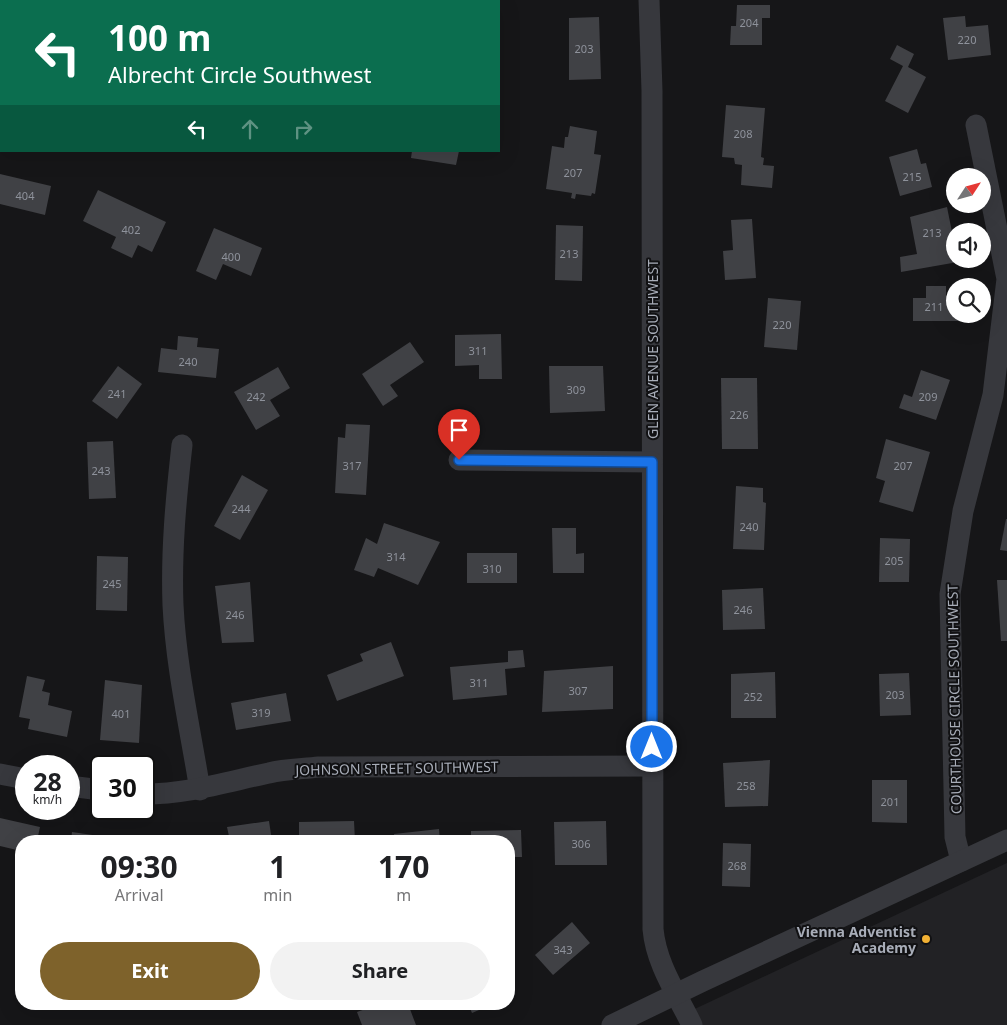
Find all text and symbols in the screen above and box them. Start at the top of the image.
text: 100 m [108,14,211,61]
house number: 204 [740,15,759,30]
icon: left [25,20,90,85]
house number: 220 [958,32,976,47]
house number: 203 [575,41,593,56]
text: Albrecht Circle Southwest [108,59,371,89]
icon: left [183,115,211,143]
icon: ahead [236,115,264,143]
icon: right [289,115,317,143]
house number: 208 [734,126,752,141]
house number: 207 [564,165,582,180]
north arrow [946,168,991,212]
map controls [946,168,991,323]
house number: 215 [903,169,921,184]
house number: 404 [16,188,35,203]
house number: 402 [122,222,140,237]
button: sound [946,223,991,268]
house number: 213 [923,225,941,240]
house number: 213 [560,246,578,261]
house number: 400 [222,249,240,264]
street label: GLEN AVENUE SOUTHWEST [643,259,662,439]
button: search [946,278,991,323]
house number: 211 [925,299,943,314]
house number: 220 [773,317,791,332]
house number: 311 [469,343,487,358]
house number: 240 [179,354,197,369]
house number: 309 [567,382,585,397]
house number: 241 [108,386,126,401]
house number: 242 [247,389,265,404]
house number: 209 [919,389,937,404]
house number: 226 [730,407,748,422]
pin [438,409,480,460]
icon: arrive [445,416,473,444]
house number: 317 [343,458,361,473]
house number: 207 [894,458,912,473]
house number: 243 [92,463,110,478]
house number: 244 [232,501,251,516]
house number: 240 [740,519,758,534]
house number: 314 [387,549,406,564]
house number: 205 [885,553,903,568]
house number: 310 [483,561,501,576]
house number: 245 [103,576,121,591]
street label: COURTHOUSE CIRCLE SOUTHWEST [942,584,966,814]
house number: 246 [734,602,752,617]
house number: 246 [226,607,244,622]
house number: 311 [470,675,488,690]
house number: 307 [569,683,587,698]
house number: 203 [886,687,904,702]
house number: 252 [744,689,762,704]
house number: 319 [252,705,270,720]
house number: 401 [112,706,130,721]
position arrow [625,720,677,772]
speed limit sign: 30 [90,755,155,820]
street label: JOHNSON STREET SOUTHWEST [293,757,499,779]
text: 28 [33,764,62,798]
house number: 258 [737,778,755,793]
text: km/h [33,791,62,808]
house number: 201 [881,794,899,809]
house number: 306 [572,836,590,851]
text: 09:30 [101,846,178,887]
text: 1 [269,846,286,887]
text: 170 [378,846,429,887]
house number: 268 [728,858,746,873]
text: Arrival [115,884,164,906]
text: min [263,884,292,906]
text: m [396,884,411,906]
place label: Vienna Adventist Academy [797,922,916,957]
marker: Vienna Adventist Academy [920,933,932,945]
button: Exit [40,942,260,1000]
button: Share [270,942,490,1000]
house number: 343 [554,942,572,957]

